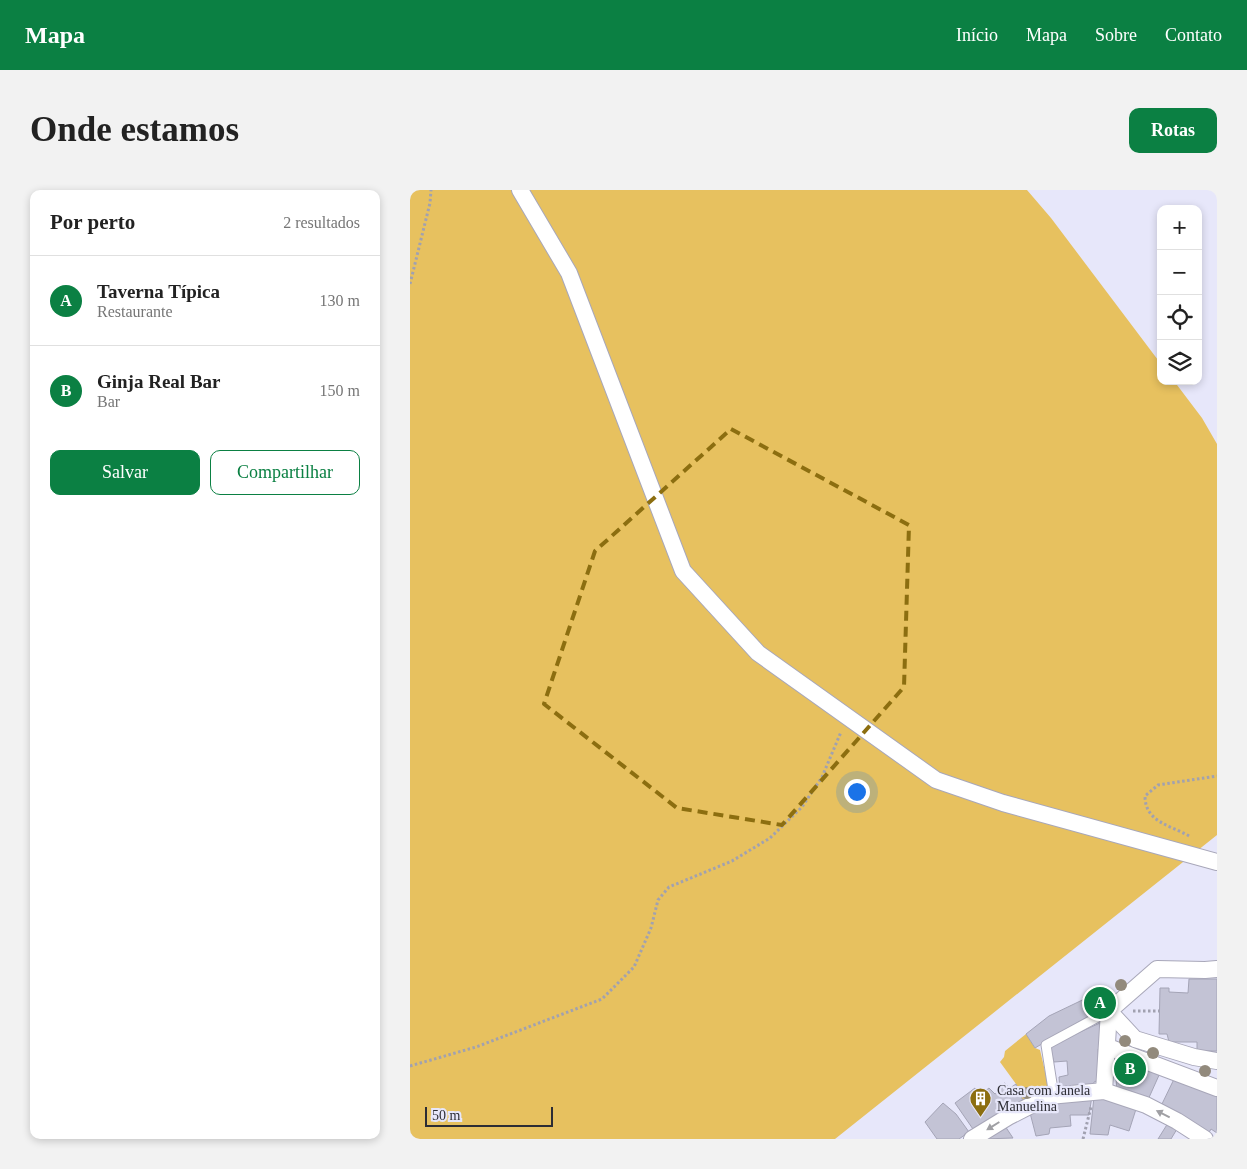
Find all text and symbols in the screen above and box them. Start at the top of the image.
text: Mapa [25,22,85,48]
text: Início [956,25,998,45]
text: Mapa [1026,25,1067,45]
text: Sobre [1095,25,1137,45]
text: Contato [1165,25,1222,45]
button: Rotas [1129,108,1217,153]
text: Onde estamos [30,110,239,149]
map controls [1157,205,1202,385]
button: + [1157,205,1202,250]
text: Por perto [50,210,135,234]
text: 2 resultados [283,214,360,231]
button: − [1157,250,1202,295]
text: Taverna Típica [97,281,220,302]
text: A [60,292,72,309]
text: 130 m [320,292,360,309]
button: locate [1157,295,1202,340]
text: Restaurante [97,303,173,320]
button: layers [1157,340,1202,385]
text: Ginja Real Bar [97,371,221,392]
text: B [61,382,71,399]
text: 150 m [320,382,360,399]
text: Bar [97,393,120,410]
button: Salvar [50,450,200,495]
button: Compartilhar [210,450,360,495]
your location [844,779,870,805]
pin: A [1084,984,1116,1022]
pin: B [1114,1050,1146,1088]
place label: Casa com Janela Manuelina [997,1083,1091,1114]
building icon: Casa com Janela Manuelina [969,1086,993,1117]
scale bar [425,1104,552,1127]
text: 50 m [432,1108,460,1123]
one-way arrow [1156,1110,1170,1118]
one-way arrow [986,1121,1000,1130]

